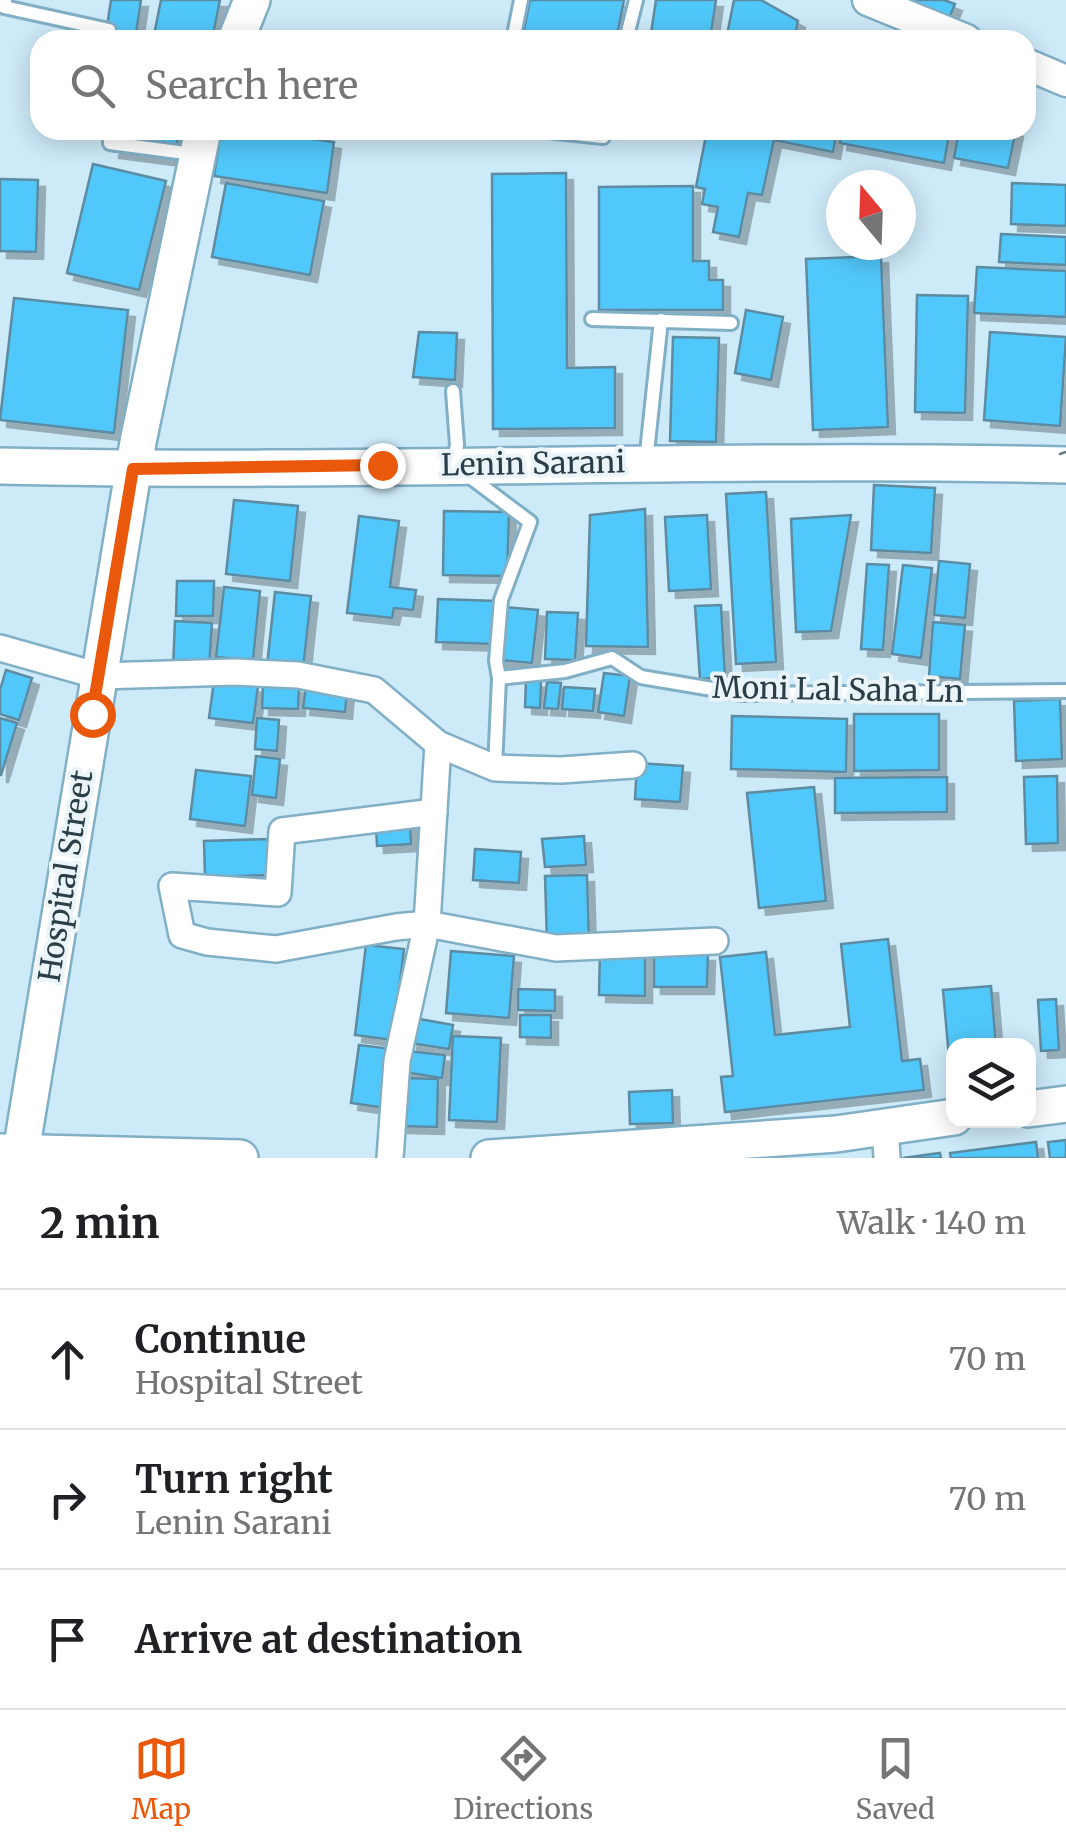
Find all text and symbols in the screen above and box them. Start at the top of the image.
search box [30,30,1036,140]
icon: search [65,58,120,113]
text: Search here [145,62,358,109]
north arrow [826,170,916,260]
street label: Lenin Sarani [440,442,626,484]
route end [360,443,406,489]
street label: Moni Lal Saha Ln [712,668,964,710]
route start [70,692,116,738]
street label: Hospital Street [30,767,101,984]
map controls [946,1038,1036,1128]
button: layers [946,1038,1036,1128]
text: 2 min [40,1197,160,1249]
text: Walk · 140 m [837,1203,1026,1243]
text: Continue [135,1316,306,1363]
icon: ahead [40,1332,95,1387]
text: 70 m [949,1339,1026,1379]
text: Hospital Street [135,1363,363,1403]
text: Turn right [135,1456,333,1503]
icon: right [40,1472,95,1527]
text: 70 m [949,1479,1026,1519]
text: Lenin Sarani [135,1503,332,1543]
icon: arrive [40,1612,95,1667]
text: Arrive at destination [135,1616,522,1663]
tab: Map [131,1731,191,1827]
tab: Directions [453,1731,593,1827]
tab: Saved [855,1731,935,1827]

